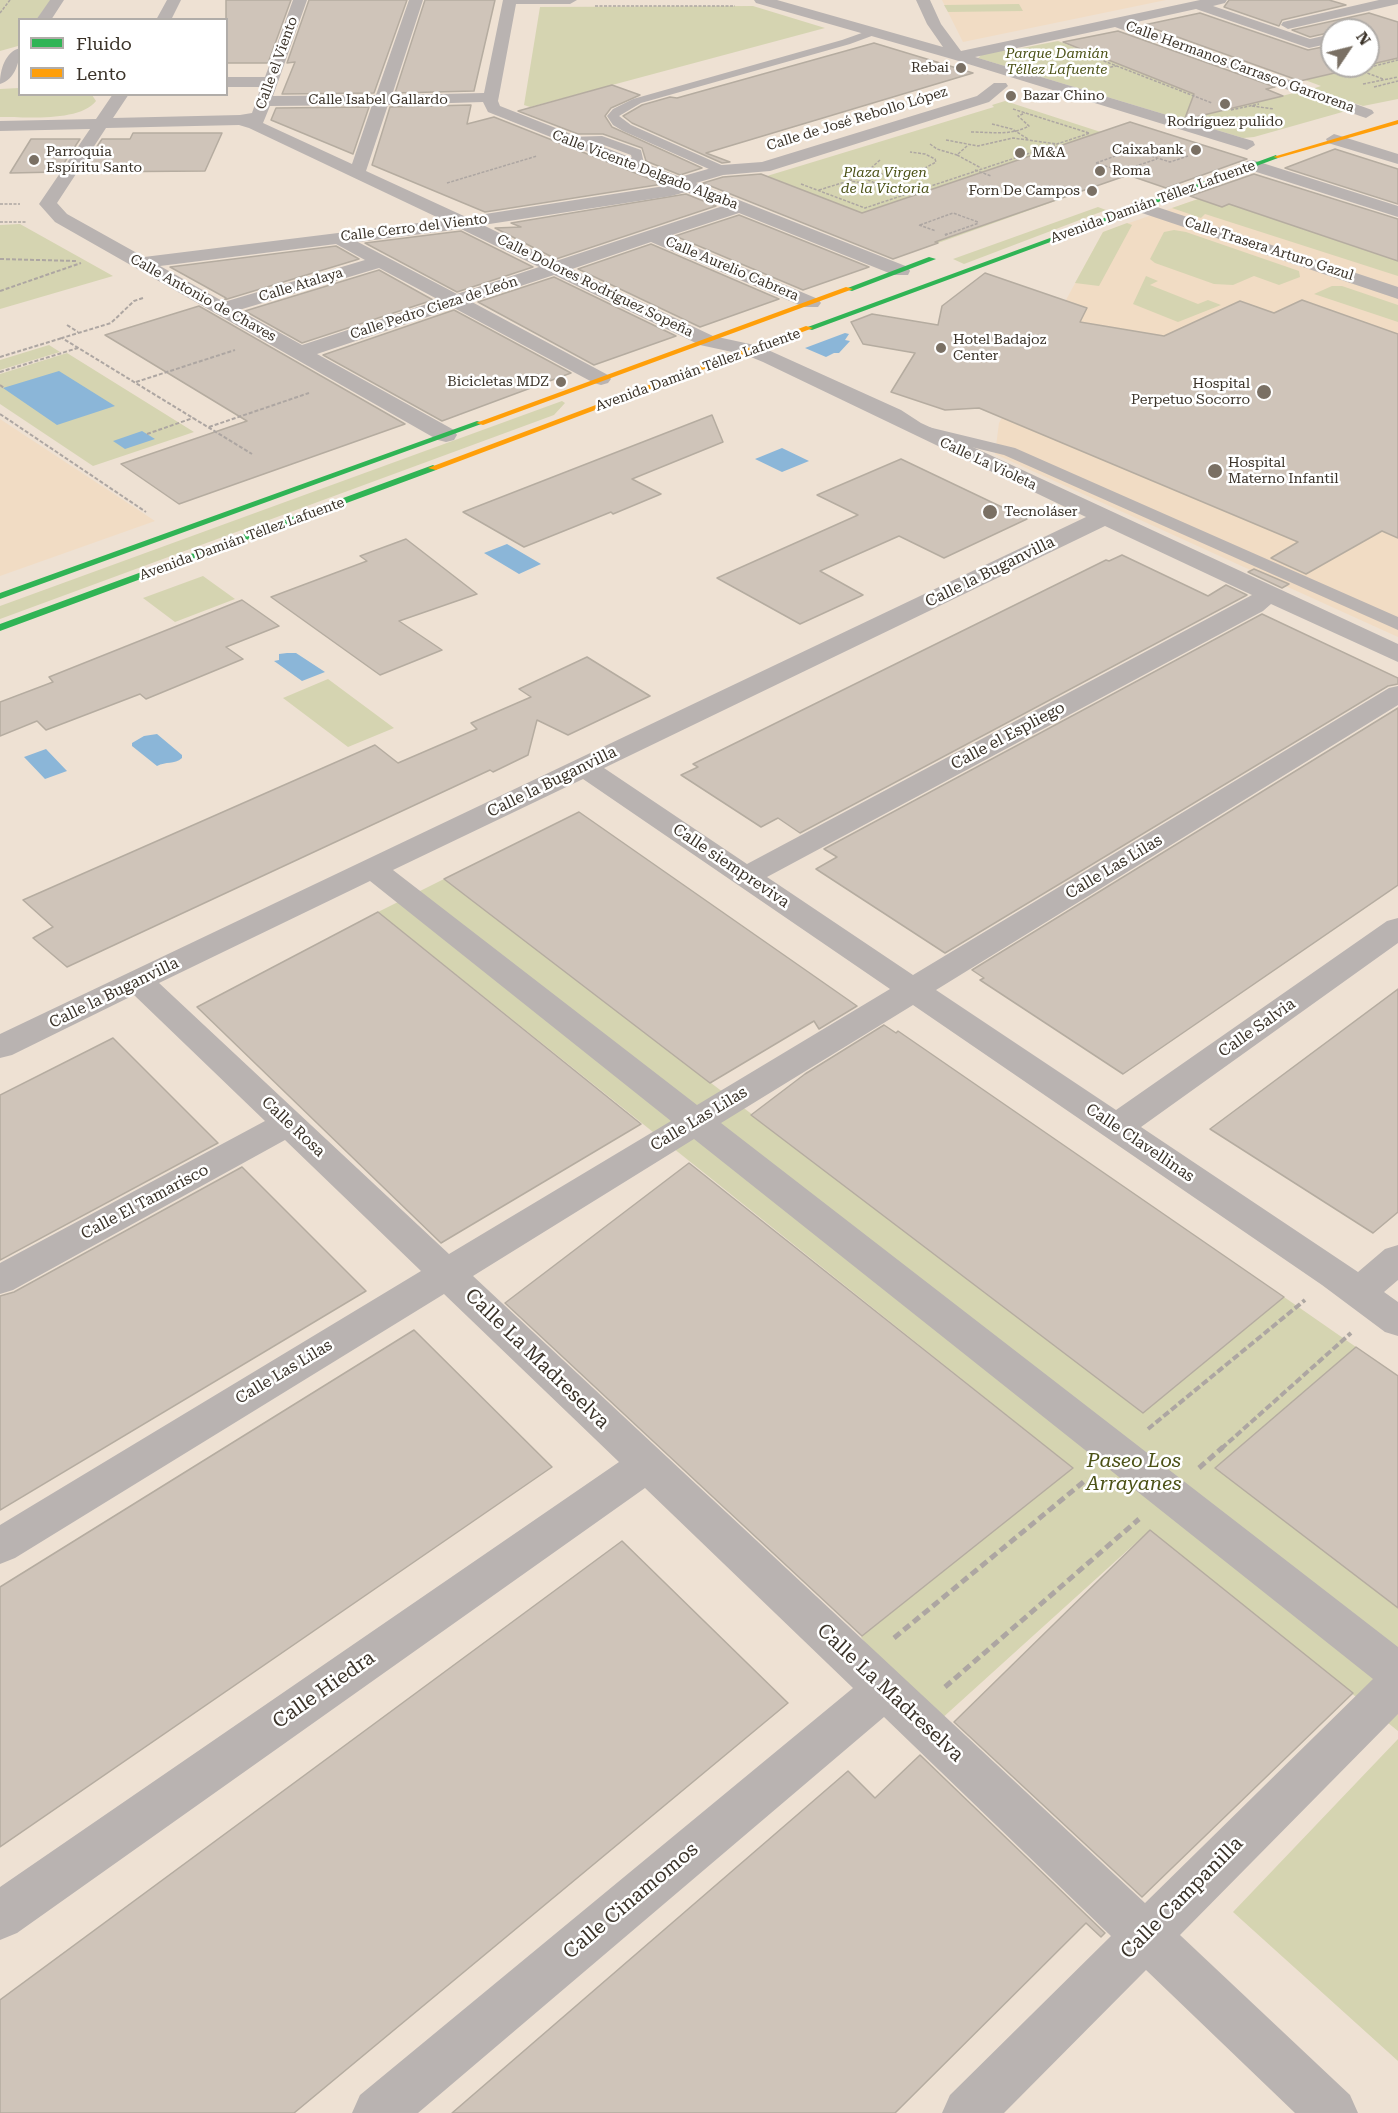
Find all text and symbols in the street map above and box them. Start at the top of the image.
street label: Calle el Viento [252,14,302,112]
legend [18,18,228,96]
street label: Calle Hermanos Carrasco Garrorena [1123,18,1357,116]
north arrow [1320,18,1380,78]
text: N [1352,28,1375,49]
text: Fluido [76,33,132,54]
park label: Parque Damián Téllez Lafuente [1005,46,1109,78]
place label: Rebai [911,60,949,76]
marker: Rebai [954,61,968,75]
text: Lento [76,63,126,84]
street label: Calle de José Rebollo López [765,83,949,155]
place label: Bazar Chino [1023,88,1105,104]
marker: Bazar Chino [1004,89,1018,103]
street label: Calle Isabel Gallardo [308,92,448,108]
marker: Rodríguez pulido [1218,97,1232,111]
place label: Rodríguez pulido [1167,114,1283,130]
street label: Calle Vicente Delgado Algaba [550,127,740,213]
place label: Caixabank [1112,142,1184,158]
marker: Caixabank [1189,143,1203,157]
place label: Parroquia Espíritu Santo [46,144,142,176]
place label: M&A [1032,145,1065,161]
marker: M&A [1013,146,1027,160]
marker: Parroquia Espíritu Santo [27,153,41,167]
street label: Avenida Damián Téllez Lafuente [1048,157,1258,247]
place label: Roma [1112,163,1150,179]
marker: Roma [1093,164,1107,178]
park label: Plaza Virgen de la Victoria [841,165,929,198]
place label: Forn De Campos [968,183,1080,199]
marker: Forn De Campos [1085,184,1099,198]
street label: Calle Cerro del Viento [340,211,488,245]
street label: Calle Trasera Arturo Gazul [1182,214,1356,284]
street label: Calle Dolores Rodríguez Sopeña [494,231,696,341]
street label: Calle Aurelio Cabrera [663,233,801,305]
street label: Calle Antonio de Chaves [127,251,279,345]
street label: Calle Atalaya [257,264,345,306]
street label: Calle Pedro Cieza de León [348,273,520,343]
street label: Avenida Damián Téllez Lafuente [593,325,803,415]
place label: Hotel Badajoz Center [953,332,1046,364]
marker: Hotel Badajoz Center [934,341,948,355]
place label: Bicicletas MDZ [447,374,549,390]
marker: Bicicletas MDZ [554,375,568,389]
place label: Hospital Perpetuo Socorro [1131,376,1250,408]
marker: Hospital Perpetuo Socorro [1255,383,1273,401]
street label: Calle La Violeta [937,434,1039,494]
place label: Hospital Materno Infantil [1228,455,1339,488]
marker: Hospital Materno Infantil [1206,462,1224,480]
street label: Avenida Damián Téllez Lafuente [137,494,347,584]
marker: Tecnoláser [981,503,999,521]
place label: Tecnoláser [1004,504,1078,520]
street label: Calle la Buganvilla [922,532,1058,612]
street label: Calle el Espliego [948,698,1068,774]
street label: Calle la Buganvilla [484,742,620,822]
street label: Calle siempreviva [669,820,793,912]
street label: Calle Las Lilas [1062,831,1166,903]
street label: Calle la Buganvilla [46,953,182,1033]
street label: Calle Salvia [1215,994,1299,1062]
street label: Calle Las Lilas [647,1083,751,1155]
street label: Calle Rosa [257,1093,329,1161]
street label: Calle Clavellinas [1082,1100,1198,1186]
street label: Calle El Tamarisco [78,1160,212,1244]
street label: Calle La Madreselva [460,1284,614,1434]
street label: Calle Las Lilas [232,1336,336,1408]
park label: Paseo Los Arrayanes [1086,1449,1182,1496]
street label: Calle La Madreselva [812,1619,968,1767]
street label: Calle Hiedra [268,1646,380,1734]
street label: Calle Campanilla [1116,1832,1248,1964]
street label: Calle Cinamomos [559,1838,703,1964]

